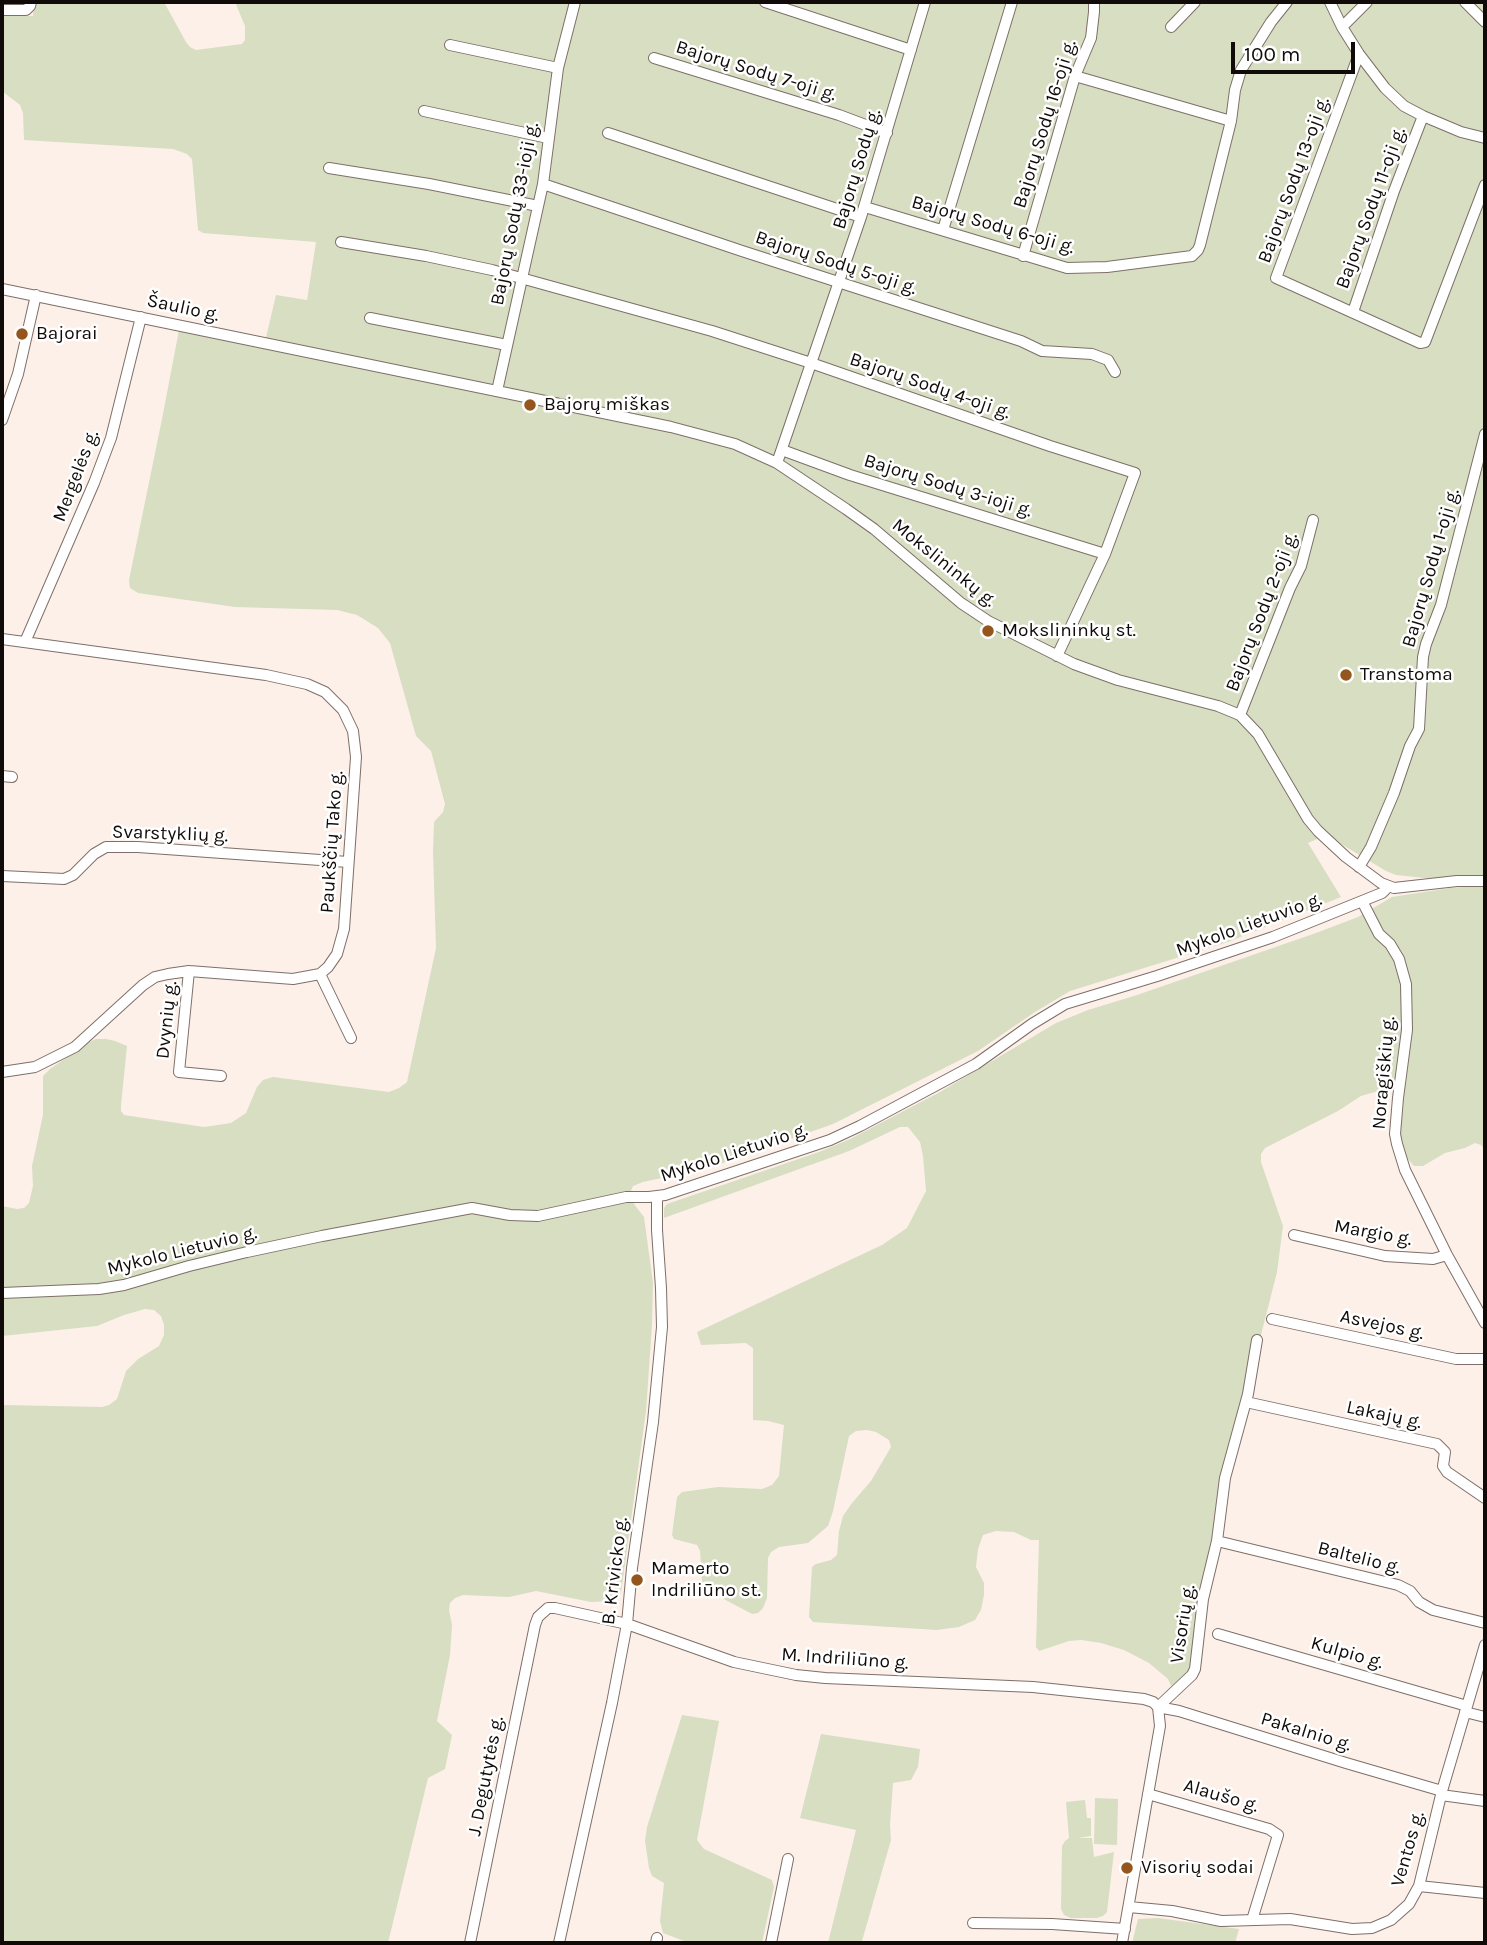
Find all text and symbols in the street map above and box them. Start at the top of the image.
scale bar [1235,28,1359,72]
street label: Bajorų Sodų 7-oji g. [673,36,839,106]
street label: Bajorų Sodų 16-oji g. [1009,37,1081,211]
text: 100 m [1244,42,1301,66]
street label: Bajorų Sodų 13-oji g. [1253,94,1335,266]
street label: Bajorų Sodų g. [828,106,886,232]
street label: Bajorų Sodų 33-ioji g. [486,121,544,307]
street label: Bajorų Sodų 11-oji g. [1331,124,1411,292]
street label: Bajorų Sodų 6-oji g. [909,191,1077,259]
street label: Bajorų Sodų 5-oji g. [752,226,920,300]
street label: Šaulio g. [145,289,221,327]
place label: Bajorai [36,323,98,345]
marker: Bajorai [14,326,30,342]
street label: Bajorų Sodų 4-oji g. [847,348,1013,424]
place label: Bajorų miškas [544,394,670,416]
marker: Bajorų miškas [522,397,538,413]
street label: Mergelės g. [48,427,104,525]
street label: Bajorų Sodų 3-ioji g. [861,450,1035,522]
street label: Bajorų Sodų 1-oji g. [1397,486,1465,650]
street label: Mokslininkų g. [887,514,1001,612]
street label: Bajorų Sodų 2-oji g. [1221,529,1303,695]
place label: Mokslininkų st. [1002,620,1136,642]
marker: Mokslininkų st. [980,623,996,639]
place label: Transtoma [1360,664,1453,686]
marker: Transtoma [1338,667,1354,683]
street label: Paukščių Tako g. [316,770,348,914]
street label: Svarstyklių g. [112,821,228,847]
street label: Mykolo Lietuvio g. [1173,888,1325,962]
street label: Dvynių g. [152,980,182,1060]
street label: Noragiškių g. [1368,1015,1400,1131]
street label: Mykolo Lietuvio g. [658,1118,810,1188]
street label: Margio g. [1332,1215,1414,1251]
street label: Mykolo Lietuvio g. [105,1221,259,1281]
street label: Asvejos g. [1338,1305,1426,1345]
street label: Lakajų g. [1344,1396,1424,1434]
street label: B. Krivicko g. [597,1516,633,1626]
street label: Baltelio g. [1315,1537,1403,1579]
place label: Mamerto Indriliūno st. [651,1558,761,1602]
marker: Mamerto Indriliūno st. [629,1572,645,1588]
street label: Visorių g. [1166,1583,1200,1665]
street label: Kulpio g. [1308,1632,1386,1674]
street label: M. Indriliūno g. [781,1643,909,1675]
street label: Pakalnio g. [1258,1707,1354,1757]
street label: J. Degutytės g. [463,1714,509,1838]
street label: Alaušo g. [1181,1774,1261,1818]
street label: Ventos g. [1386,1809,1430,1889]
place label: Visorių sodai [1141,1857,1254,1879]
marker: Visorių sodai [1119,1860,1135,1876]

